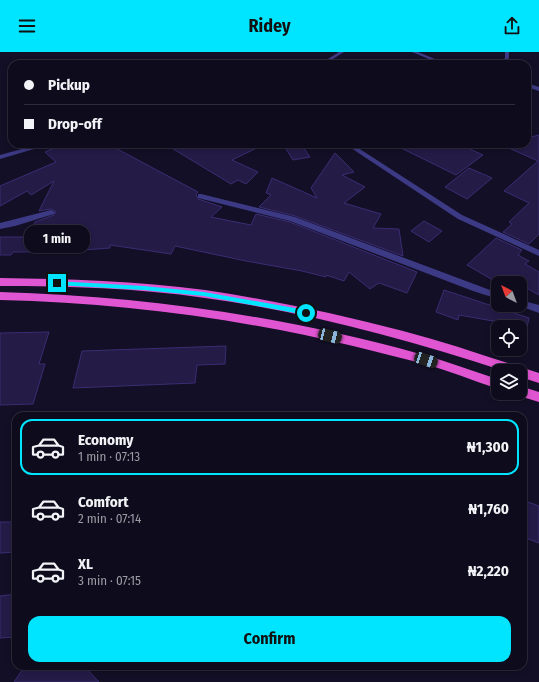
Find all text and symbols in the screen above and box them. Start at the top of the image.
icon: menu [16,15,38,37]
text: Ridey [248,15,291,37]
icon: share [501,15,523,37]
text: Pickup [48,76,90,94]
text: Drop-off [48,115,102,133]
callout: 1 min [24,225,90,253]
text: 1 min [43,231,71,246]
route end [48,274,66,292]
north arrow [491,276,527,312]
map controls [491,276,527,400]
route start [297,304,315,322]
button: locate [491,320,527,356]
car [317,327,343,345]
car [413,351,439,369]
button: layers [491,364,527,400]
icon: car [30,429,66,465]
text: Economy [78,431,133,449]
text: ₦1,300 [467,438,509,456]
text: 1 min · 07:13 [78,449,140,464]
icon: car [30,491,66,527]
text: Comfort [78,493,129,511]
text: ₦1,760 [468,500,509,518]
text: 2 min · 07:14 [78,511,141,526]
icon: car [30,553,66,589]
text: XL [78,555,93,573]
text: ₦2,220 [468,562,509,580]
text: 3 min · 07:15 [78,573,141,588]
button: Confirm [28,616,511,662]

